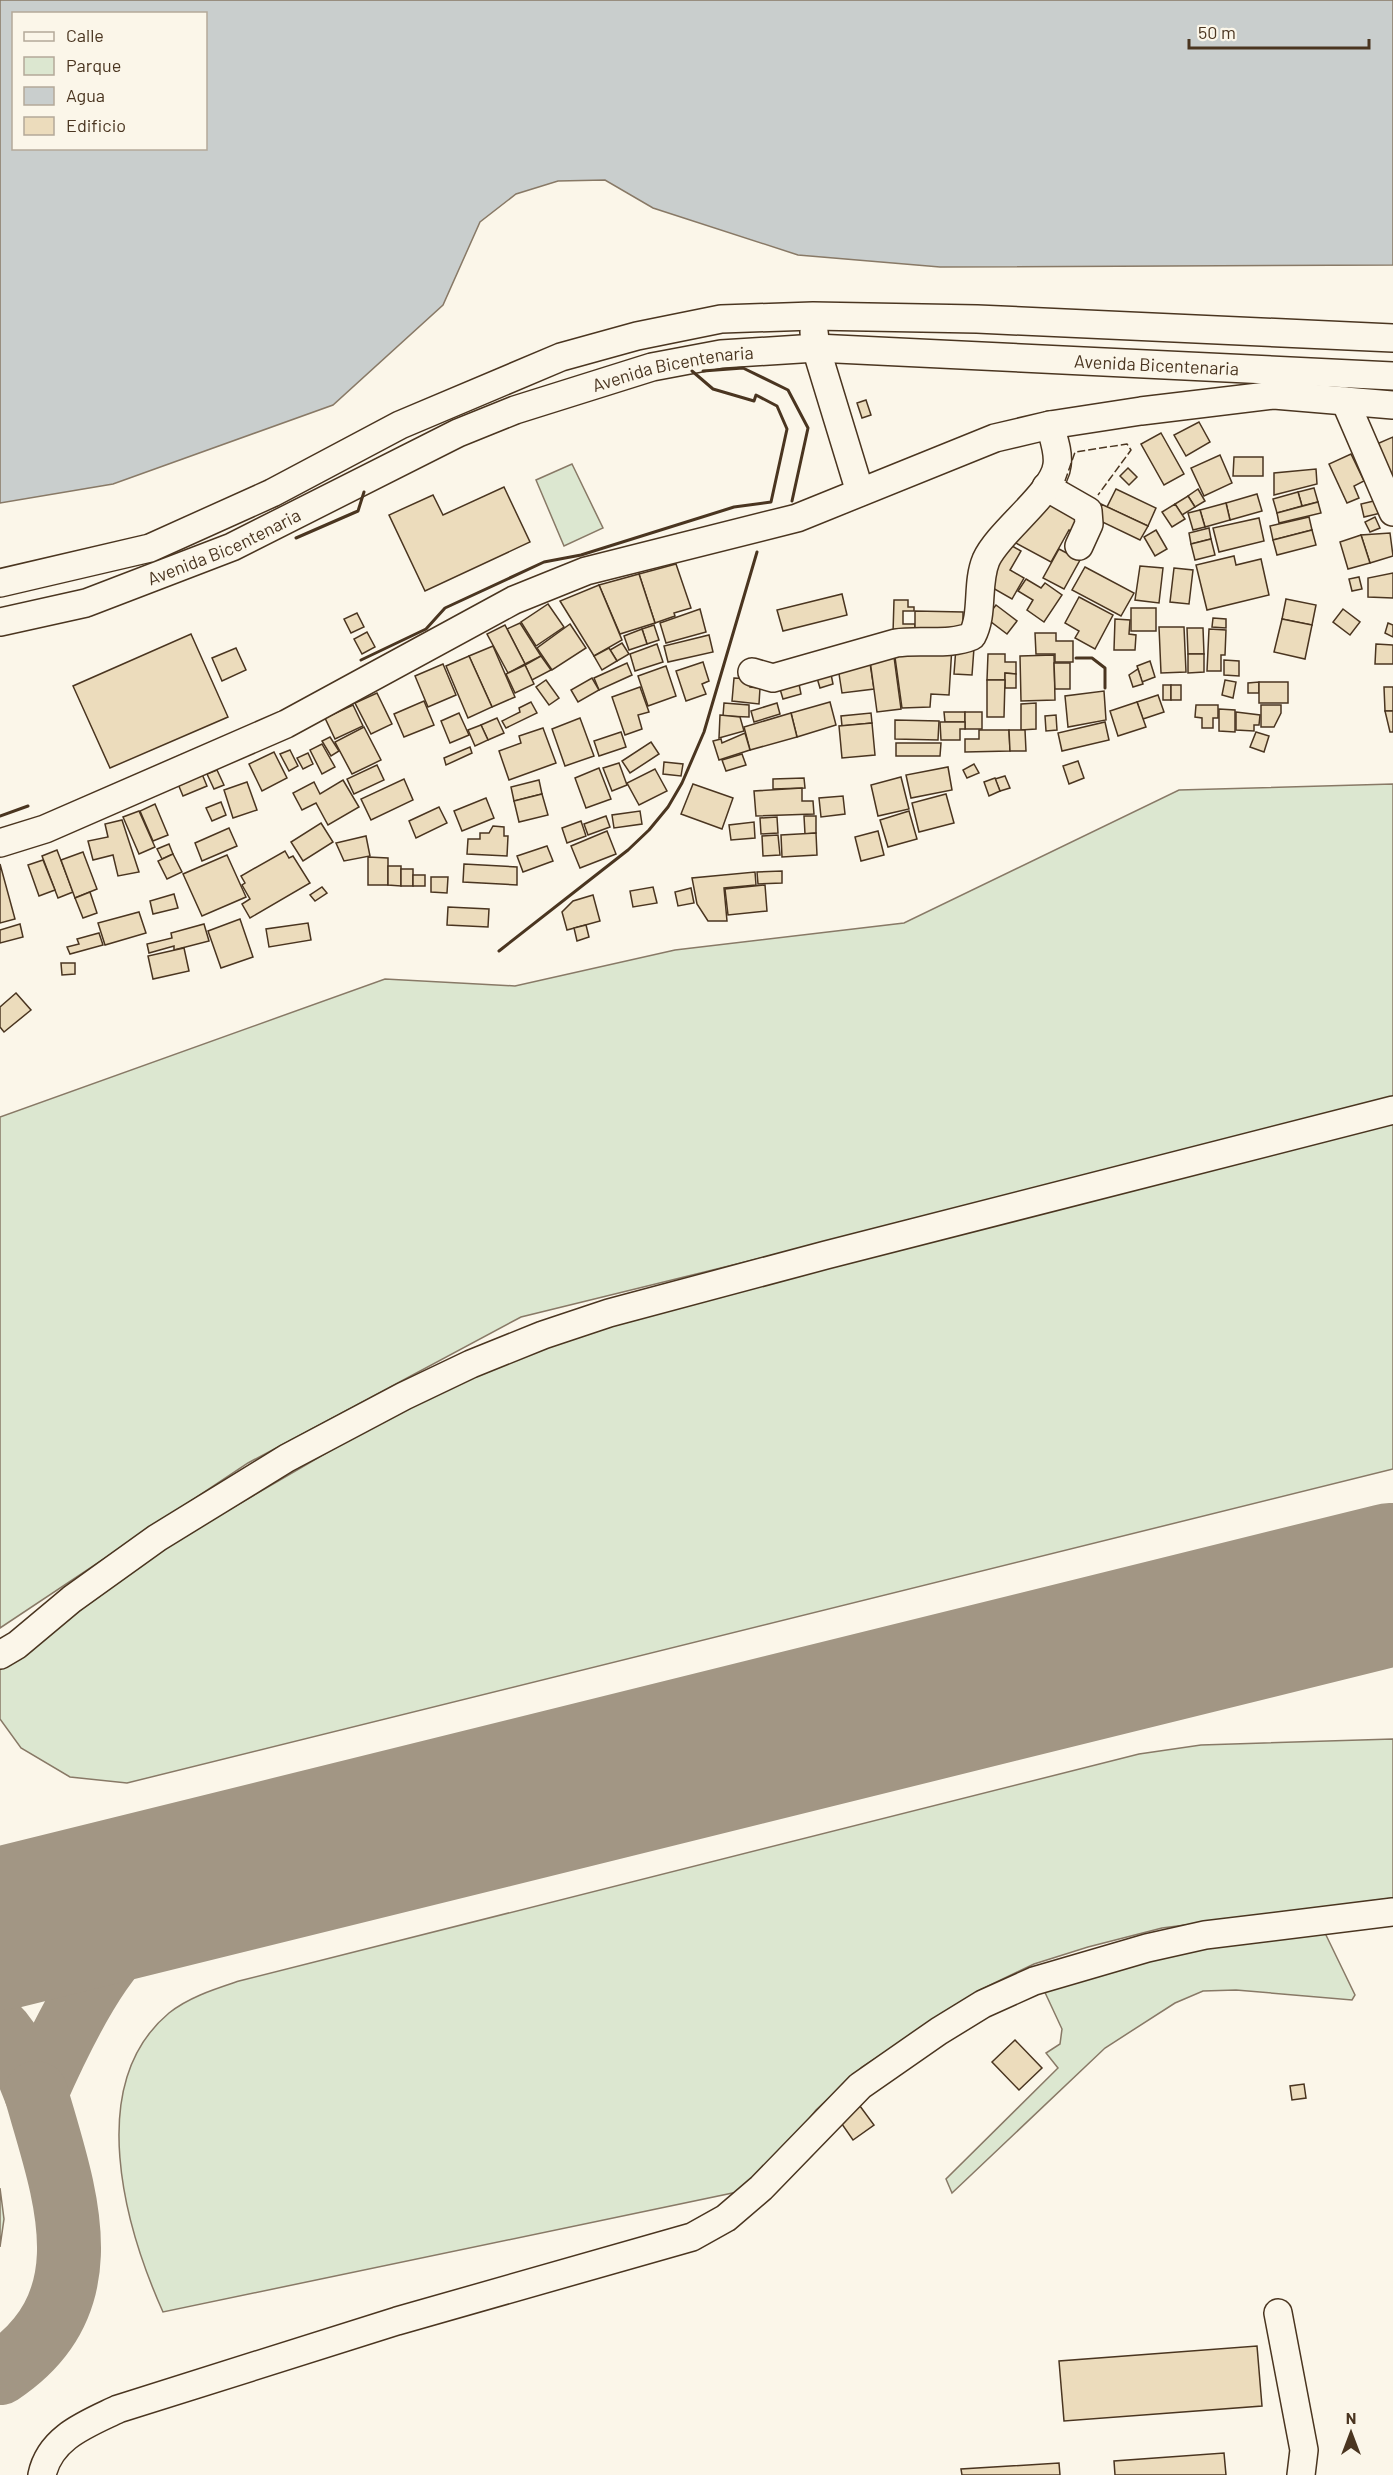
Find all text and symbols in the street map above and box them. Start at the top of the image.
legend [12,12,207,150]
scale bar [1189,12,1369,50]
text: 50 m [1198,21,1236,43]
text: Calle [66,24,104,46]
text: Parque [66,54,121,76]
text: Agua [66,84,105,106]
text: Edificio [66,114,126,136]
street label: Avenida Bicentenaria [589,341,754,396]
street label: Avenida Bicentenaria [1074,350,1239,380]
street label: Avenida Bicentenaria [144,503,304,589]
north arrow [1321,2403,1381,2463]
text: N [1346,2408,1356,2427]

